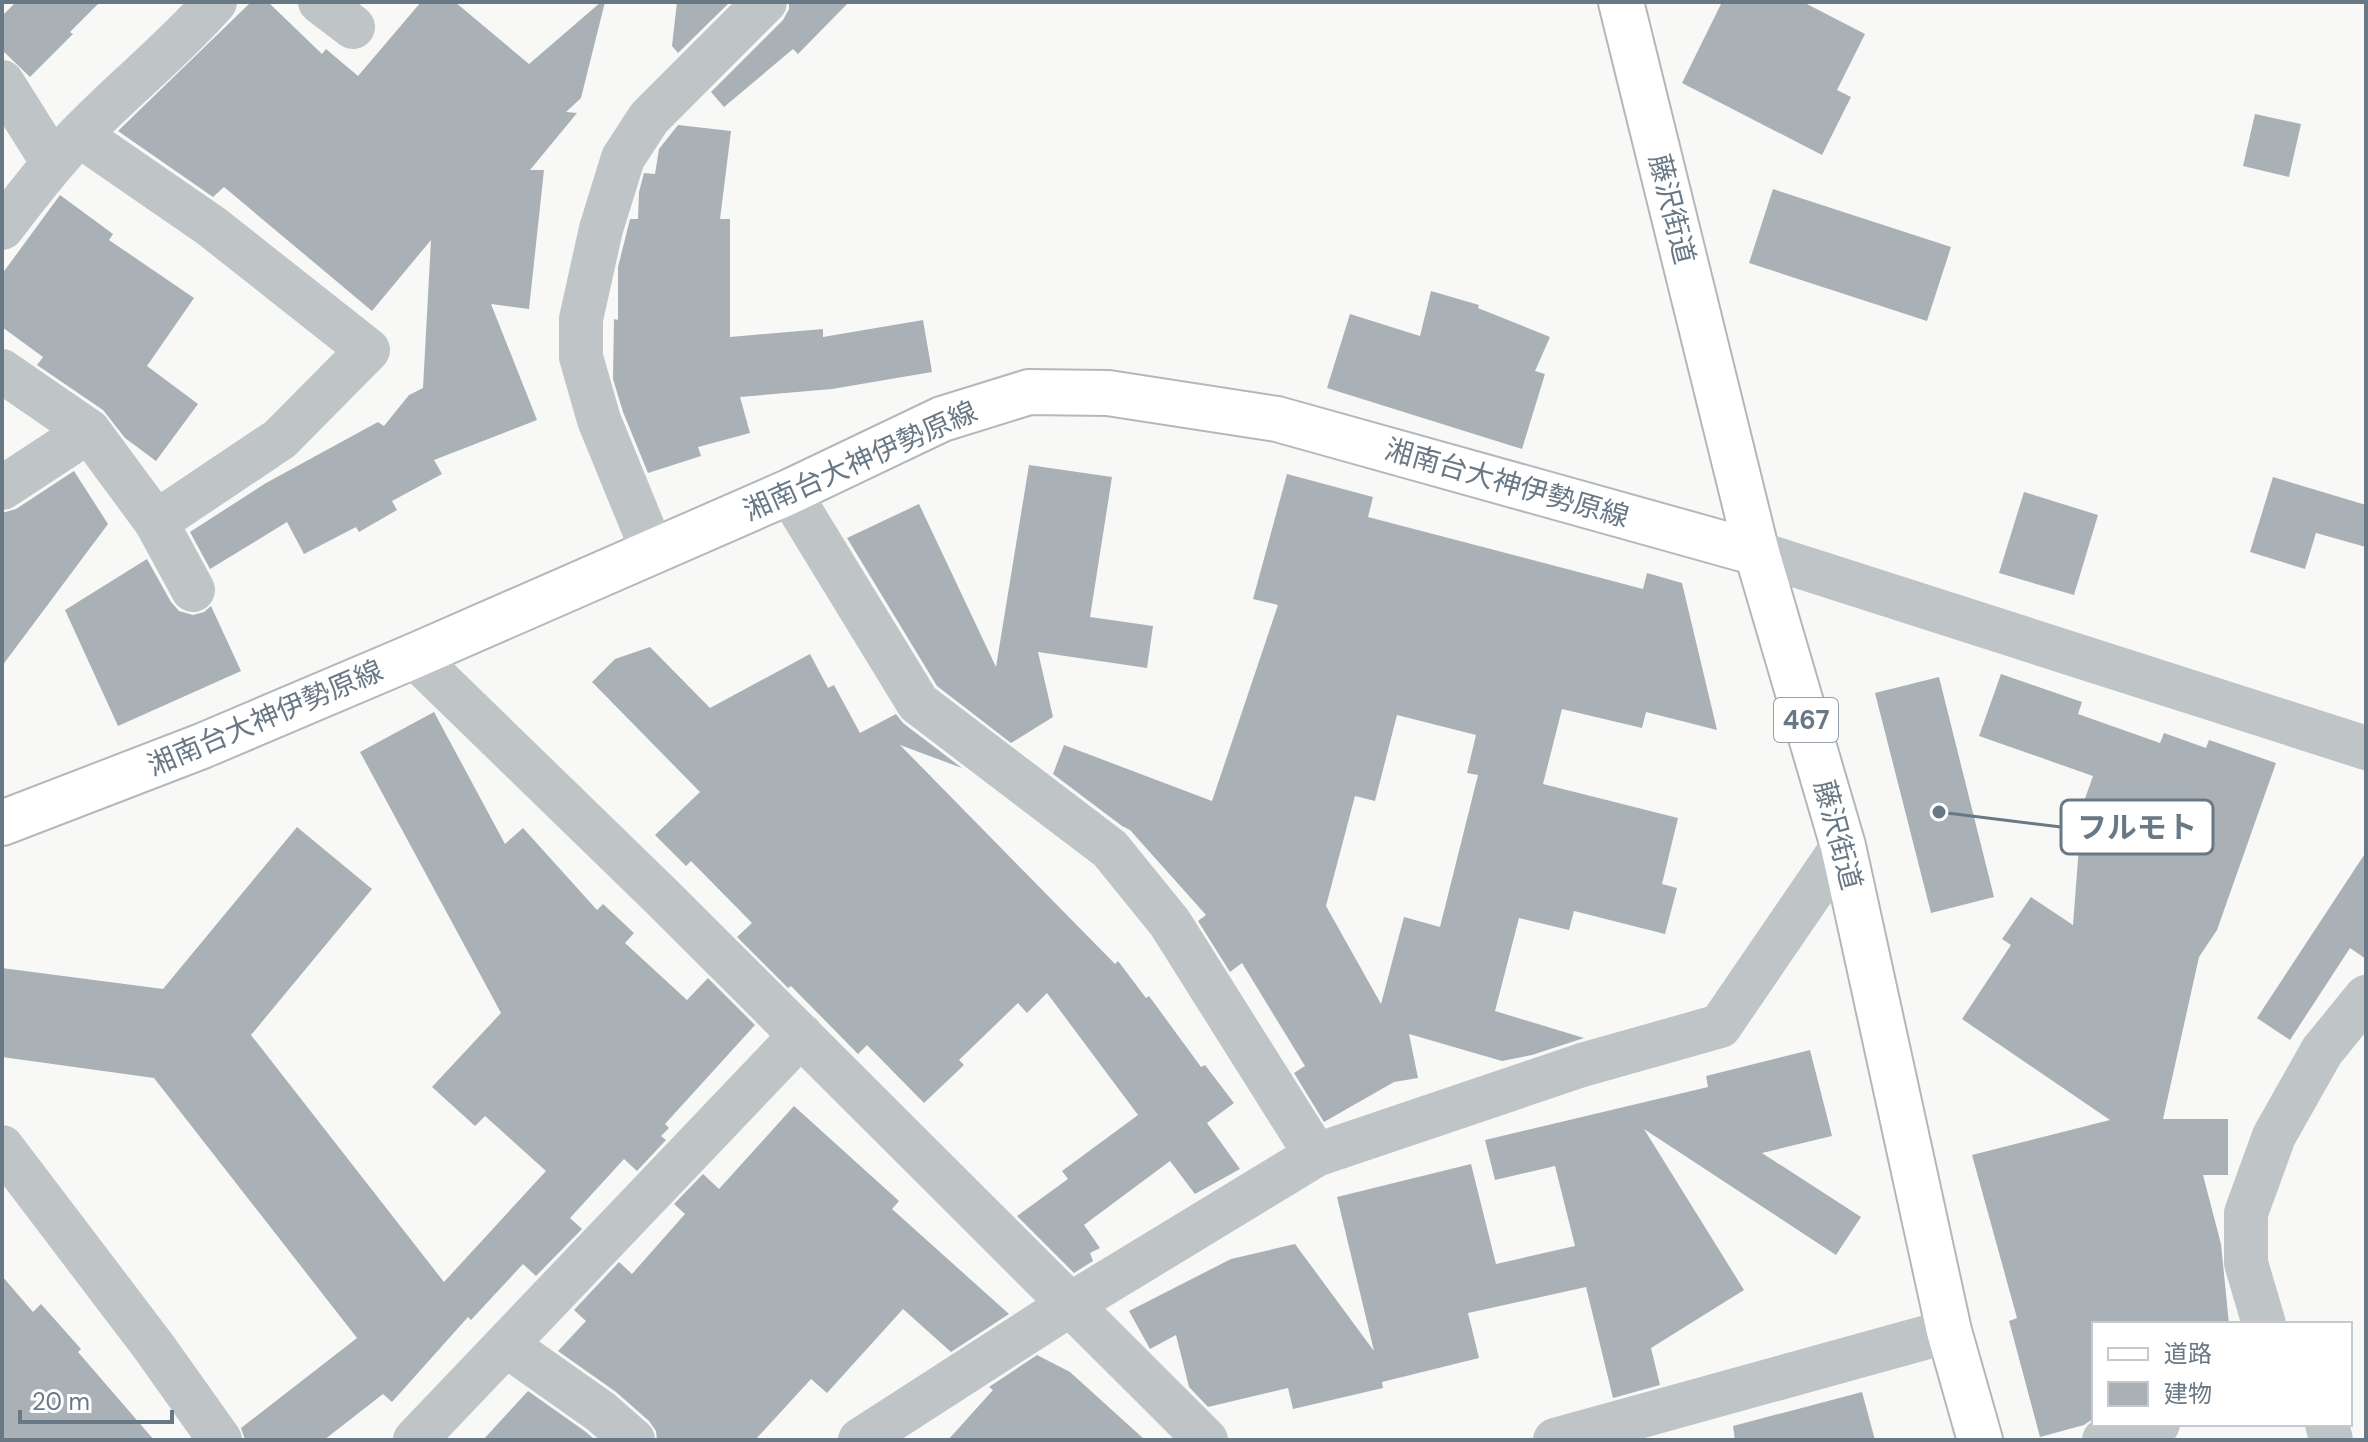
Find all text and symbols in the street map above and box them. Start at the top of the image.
street label: 藤沢街道 [1641,150,1703,268]
street label: 湘南台大神伊勢原線 [737,393,983,529]
street label: 湘南台大神伊勢原線 [1381,430,1633,536]
street label: 湘南台大神伊勢原線 [142,652,388,784]
road number: 467 [1774,698,1838,742]
street label: 藤沢街道 [1806,776,1870,894]
callout: フルモト [2061,800,2213,854]
text: フルモト [2077,808,2197,847]
legend [2092,1322,2352,1426]
text: 道路 [2164,1338,2212,1369]
scale bar [20,1374,172,1424]
text: 建物 [2164,1378,2212,1409]
text: 20 m [32,1386,90,1417]

